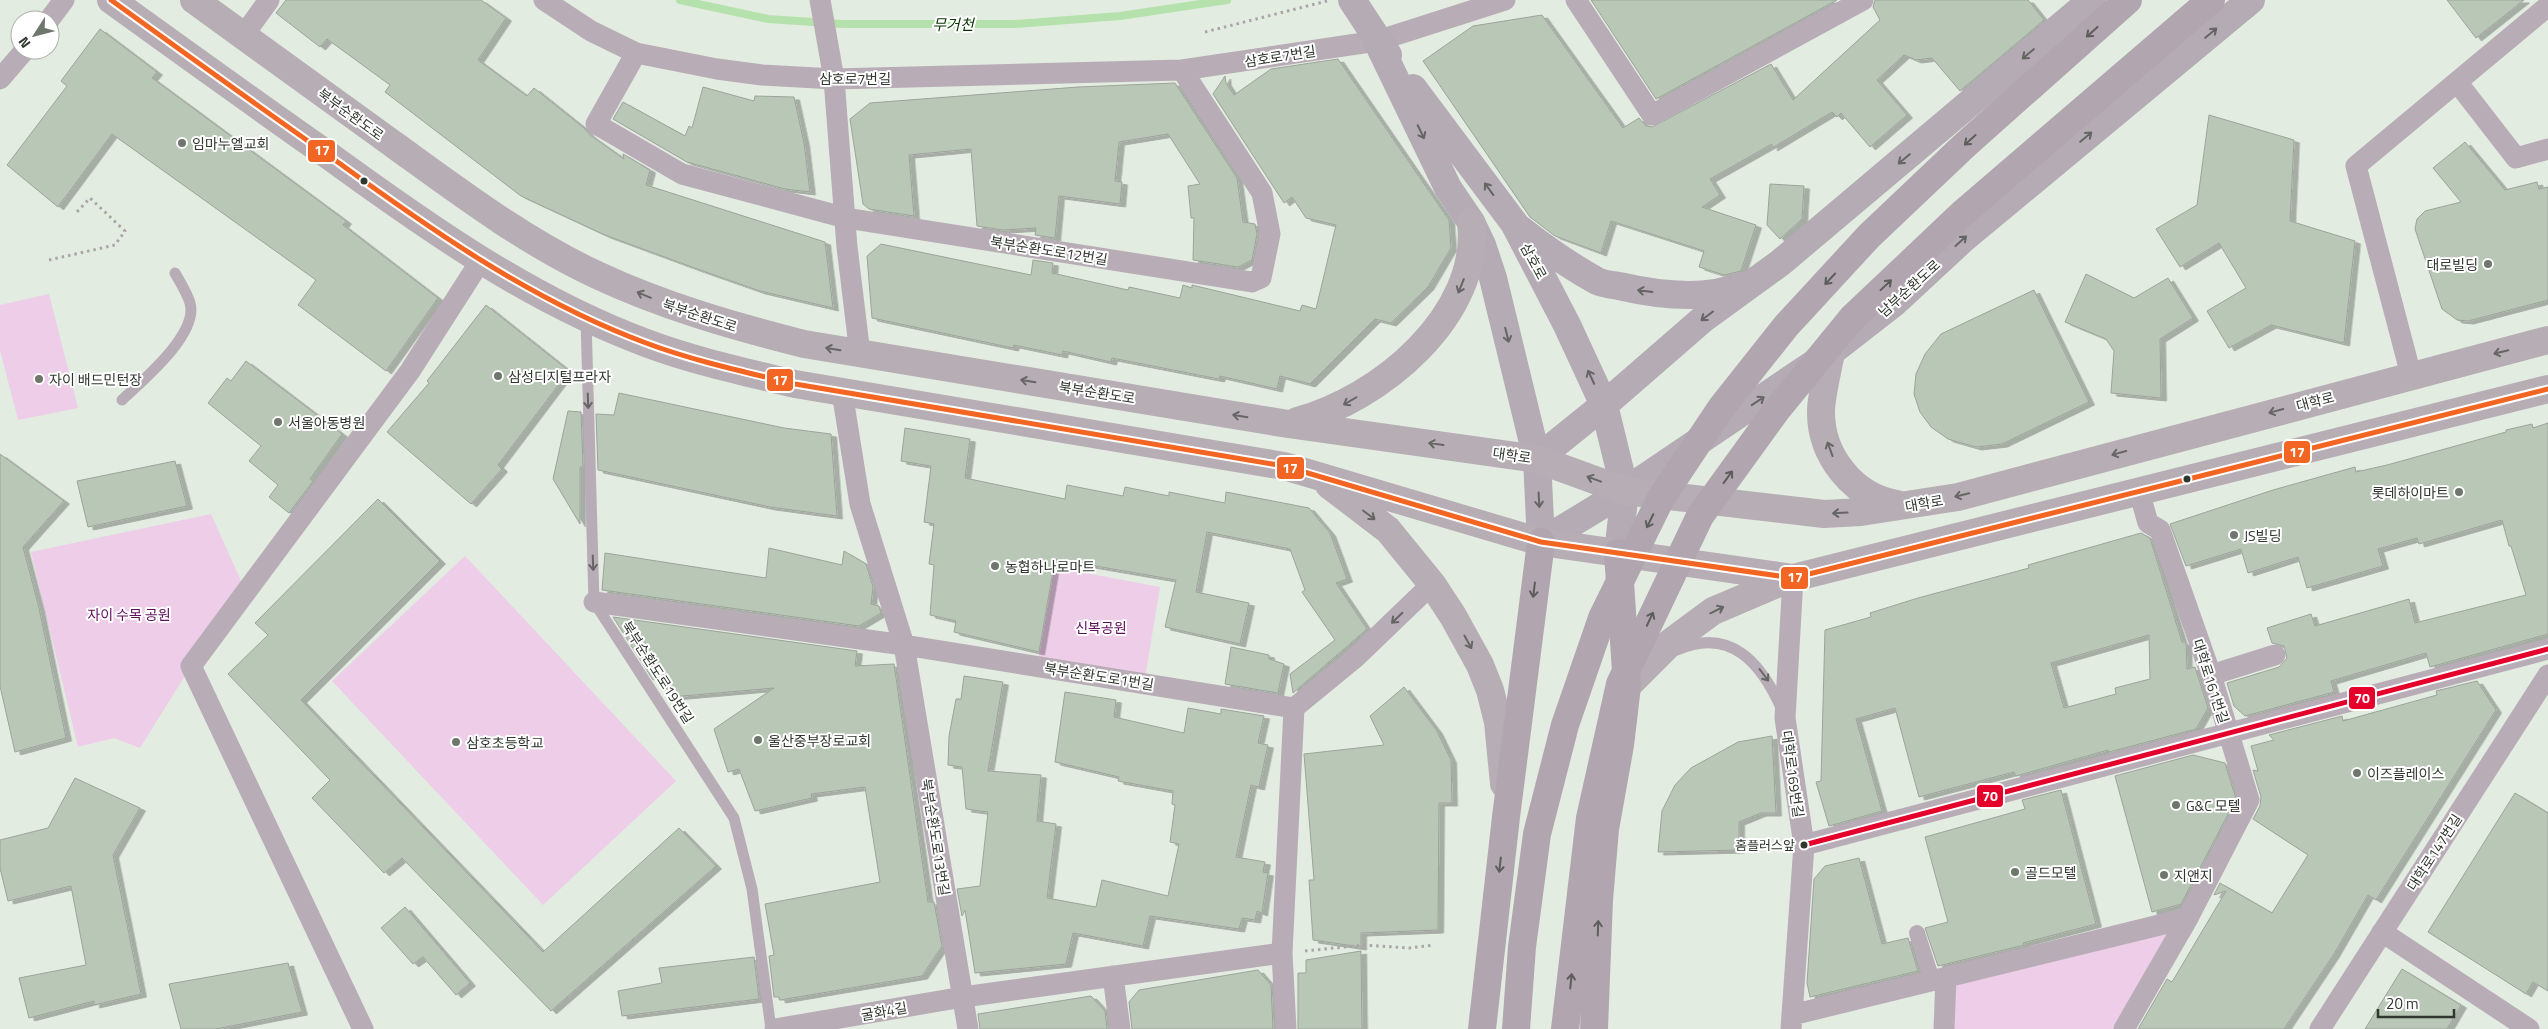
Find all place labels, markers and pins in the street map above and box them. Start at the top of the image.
place label: 임마누엘교회 [192,133,269,154]
marker: 임마누엘교회 [176,137,188,149]
unlabelled marker [359,176,369,186]
place label: 대로빌딩 [2426,254,2478,275]
marker: 대로빌딩 [2482,258,2494,270]
place label: 삼성디지털프라자 [508,366,611,387]
place label: 자이 배드민턴장 [49,369,142,390]
marker: 삼성디지털프라자 [492,370,504,382]
marker: 자이 배드민턴장 [33,373,45,385]
place label: 서울아동병원 [288,412,365,433]
marker: 서울아동병원 [272,416,284,428]
unlabelled marker [2182,474,2192,484]
place label: 롯데하이마트 [2372,482,2449,503]
marker: 롯데하이마트 [2453,486,2465,498]
place label: JS빌딩 [2244,525,2281,546]
marker: JS빌딩 [2228,529,2240,541]
place label: 농협하나로마트 [1005,556,1095,577]
marker: 농협하나로마트 [989,560,1001,572]
place label: 울산중부장로교회 [768,730,871,751]
place label: 삼호초등학교 [466,732,543,753]
marker: 울산중부장로교회 [752,734,764,746]
marker: 삼호초등학교 [450,736,462,748]
place label: 이즈플레이스 [2367,763,2444,784]
marker: 이즈플레이스 [2351,767,2363,779]
place label: G&C 모텔 [2186,795,2241,816]
marker: G&C 모텔 [2170,799,2182,811]
place label: 홈플러스앞 [1735,835,1795,855]
marker: 홈플러스앞 [1799,840,1809,850]
place label: 골드모텔 [2025,862,2077,883]
place label: 지앤지 [2174,865,2213,886]
marker: 골드모텔 [2009,866,2021,878]
marker: 지앤지 [2158,869,2170,881]

